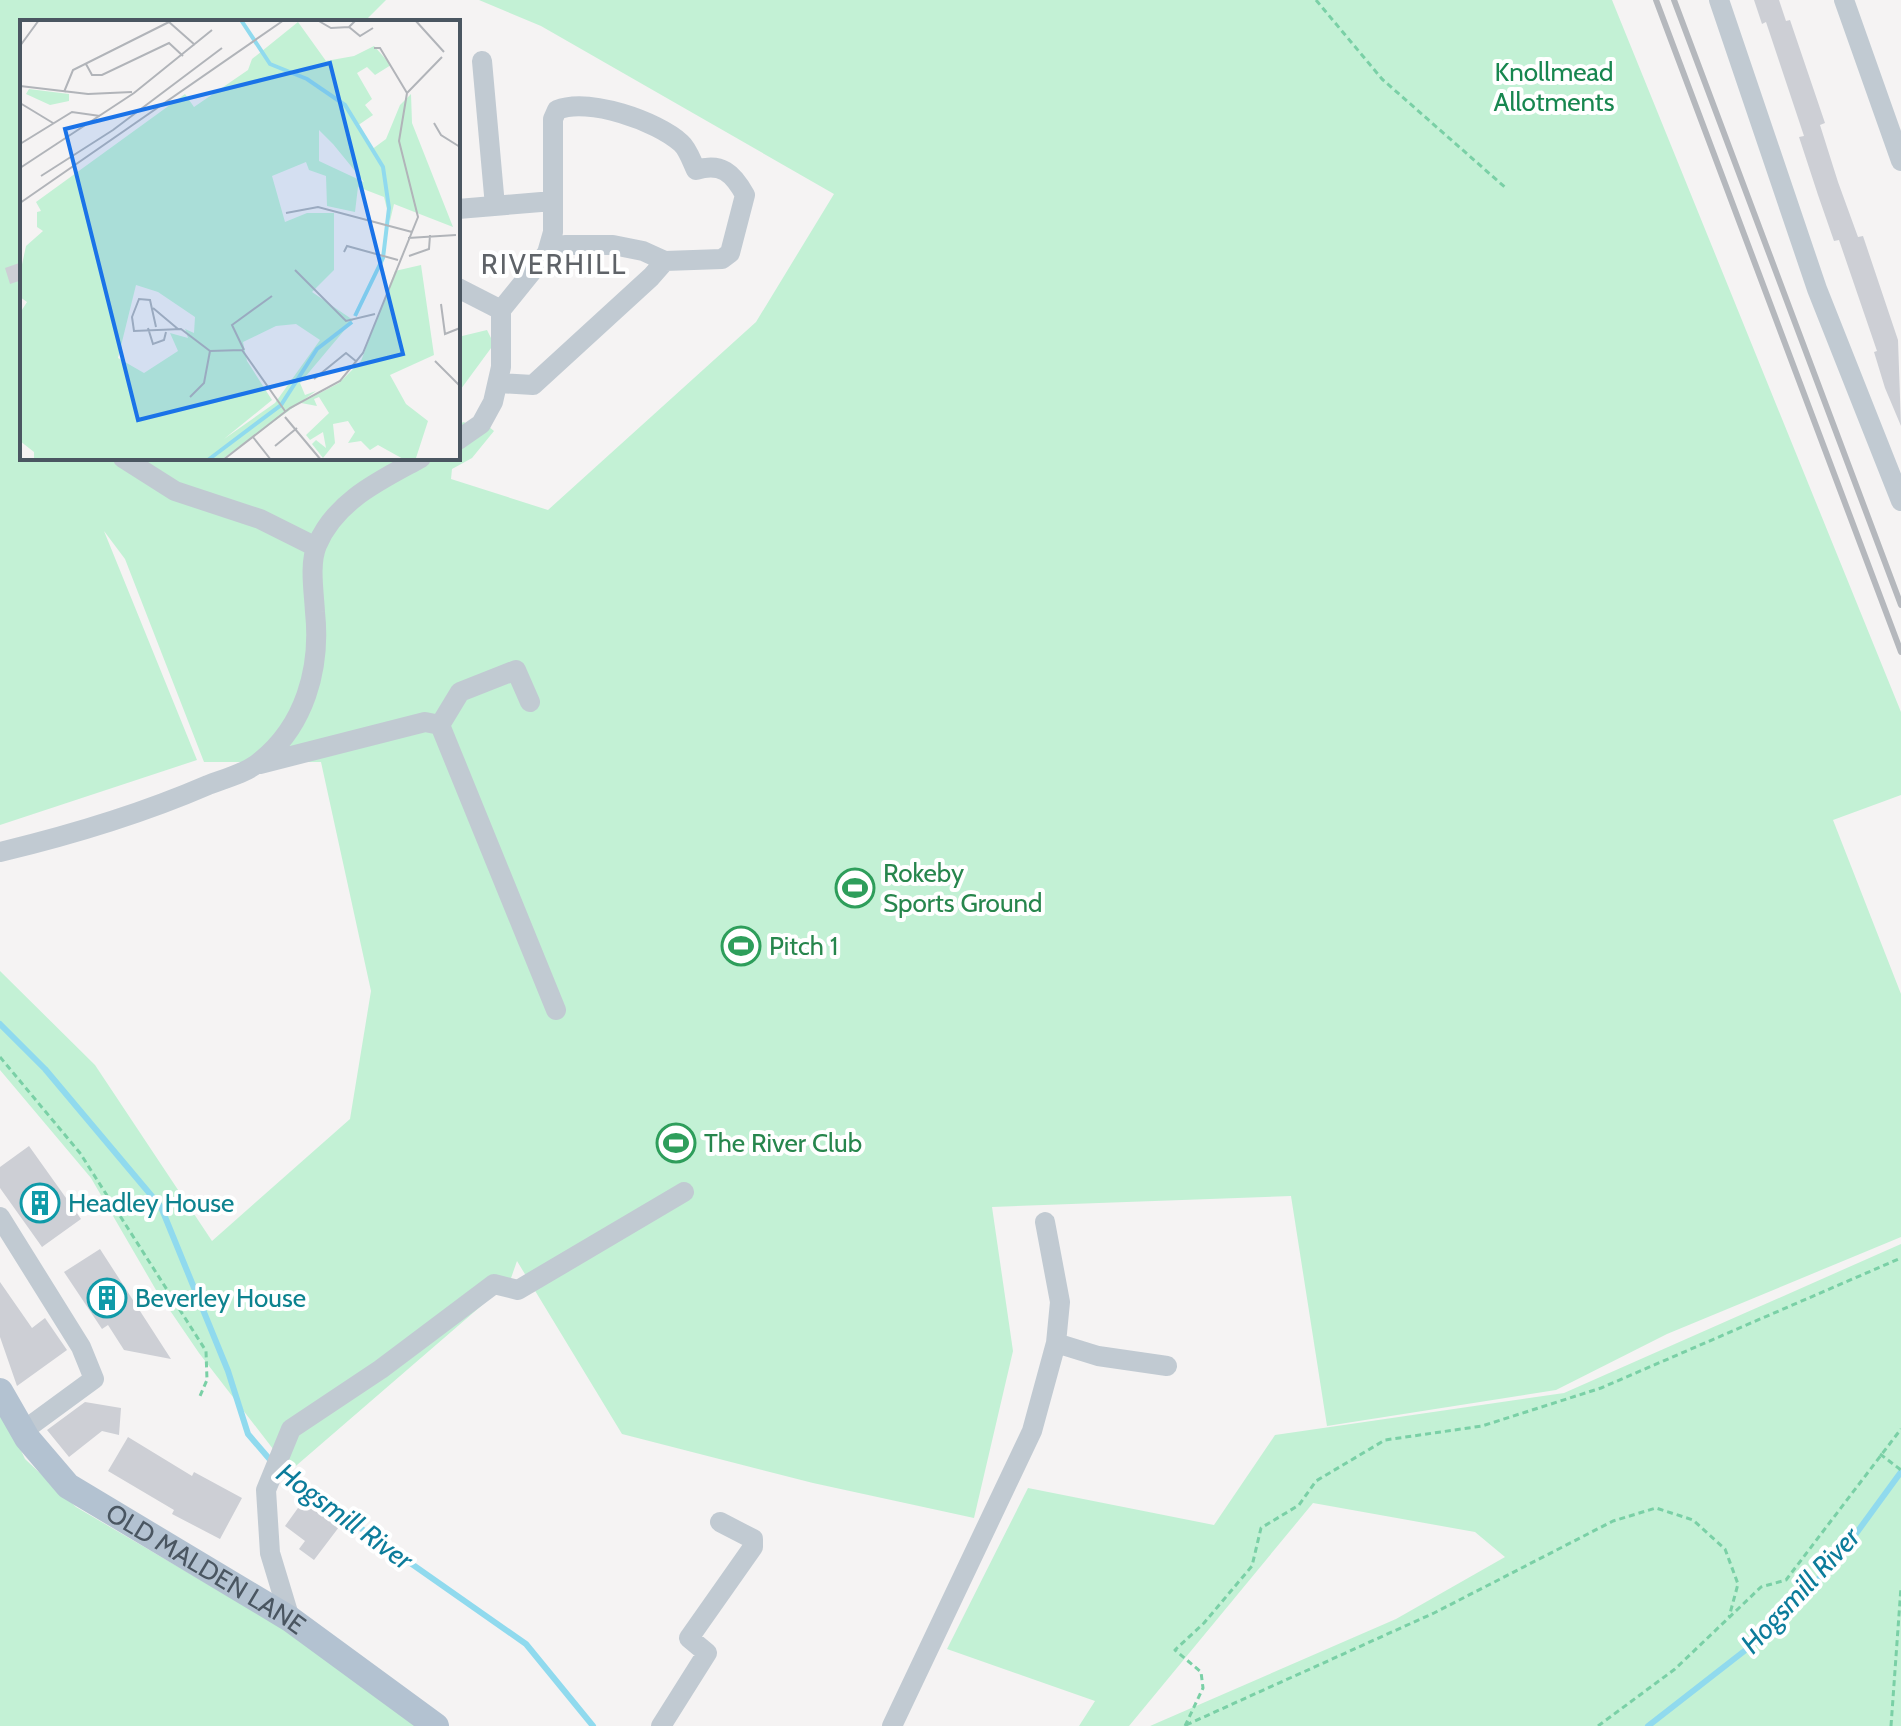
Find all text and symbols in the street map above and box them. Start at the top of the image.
inset map [20,20,460,460]
park label: Knollmead Allotments [1494,56,1615,118]
district label: RIVERHILL [481,247,627,281]
place label: Rokeby Sports Ground [883,857,1042,919]
sports icon: Rokeby Sports Ground [834,867,876,909]
sports icon: Pitch 1 [720,925,762,967]
place label: Pitch 1 [769,930,838,962]
sports icon: The River Club [655,1122,697,1164]
place label: The River Club [704,1127,862,1159]
building icon: Headley House [19,1182,61,1224]
place label: Headley House [68,1187,234,1219]
building icon: Beverley House [86,1277,128,1319]
place label: Beverley House [135,1282,306,1314]
water label: Hogsmill River [270,1455,421,1577]
street label: OLD MALDEN LANE [100,1496,312,1641]
water label: Hogsmill River [1733,1519,1868,1660]

